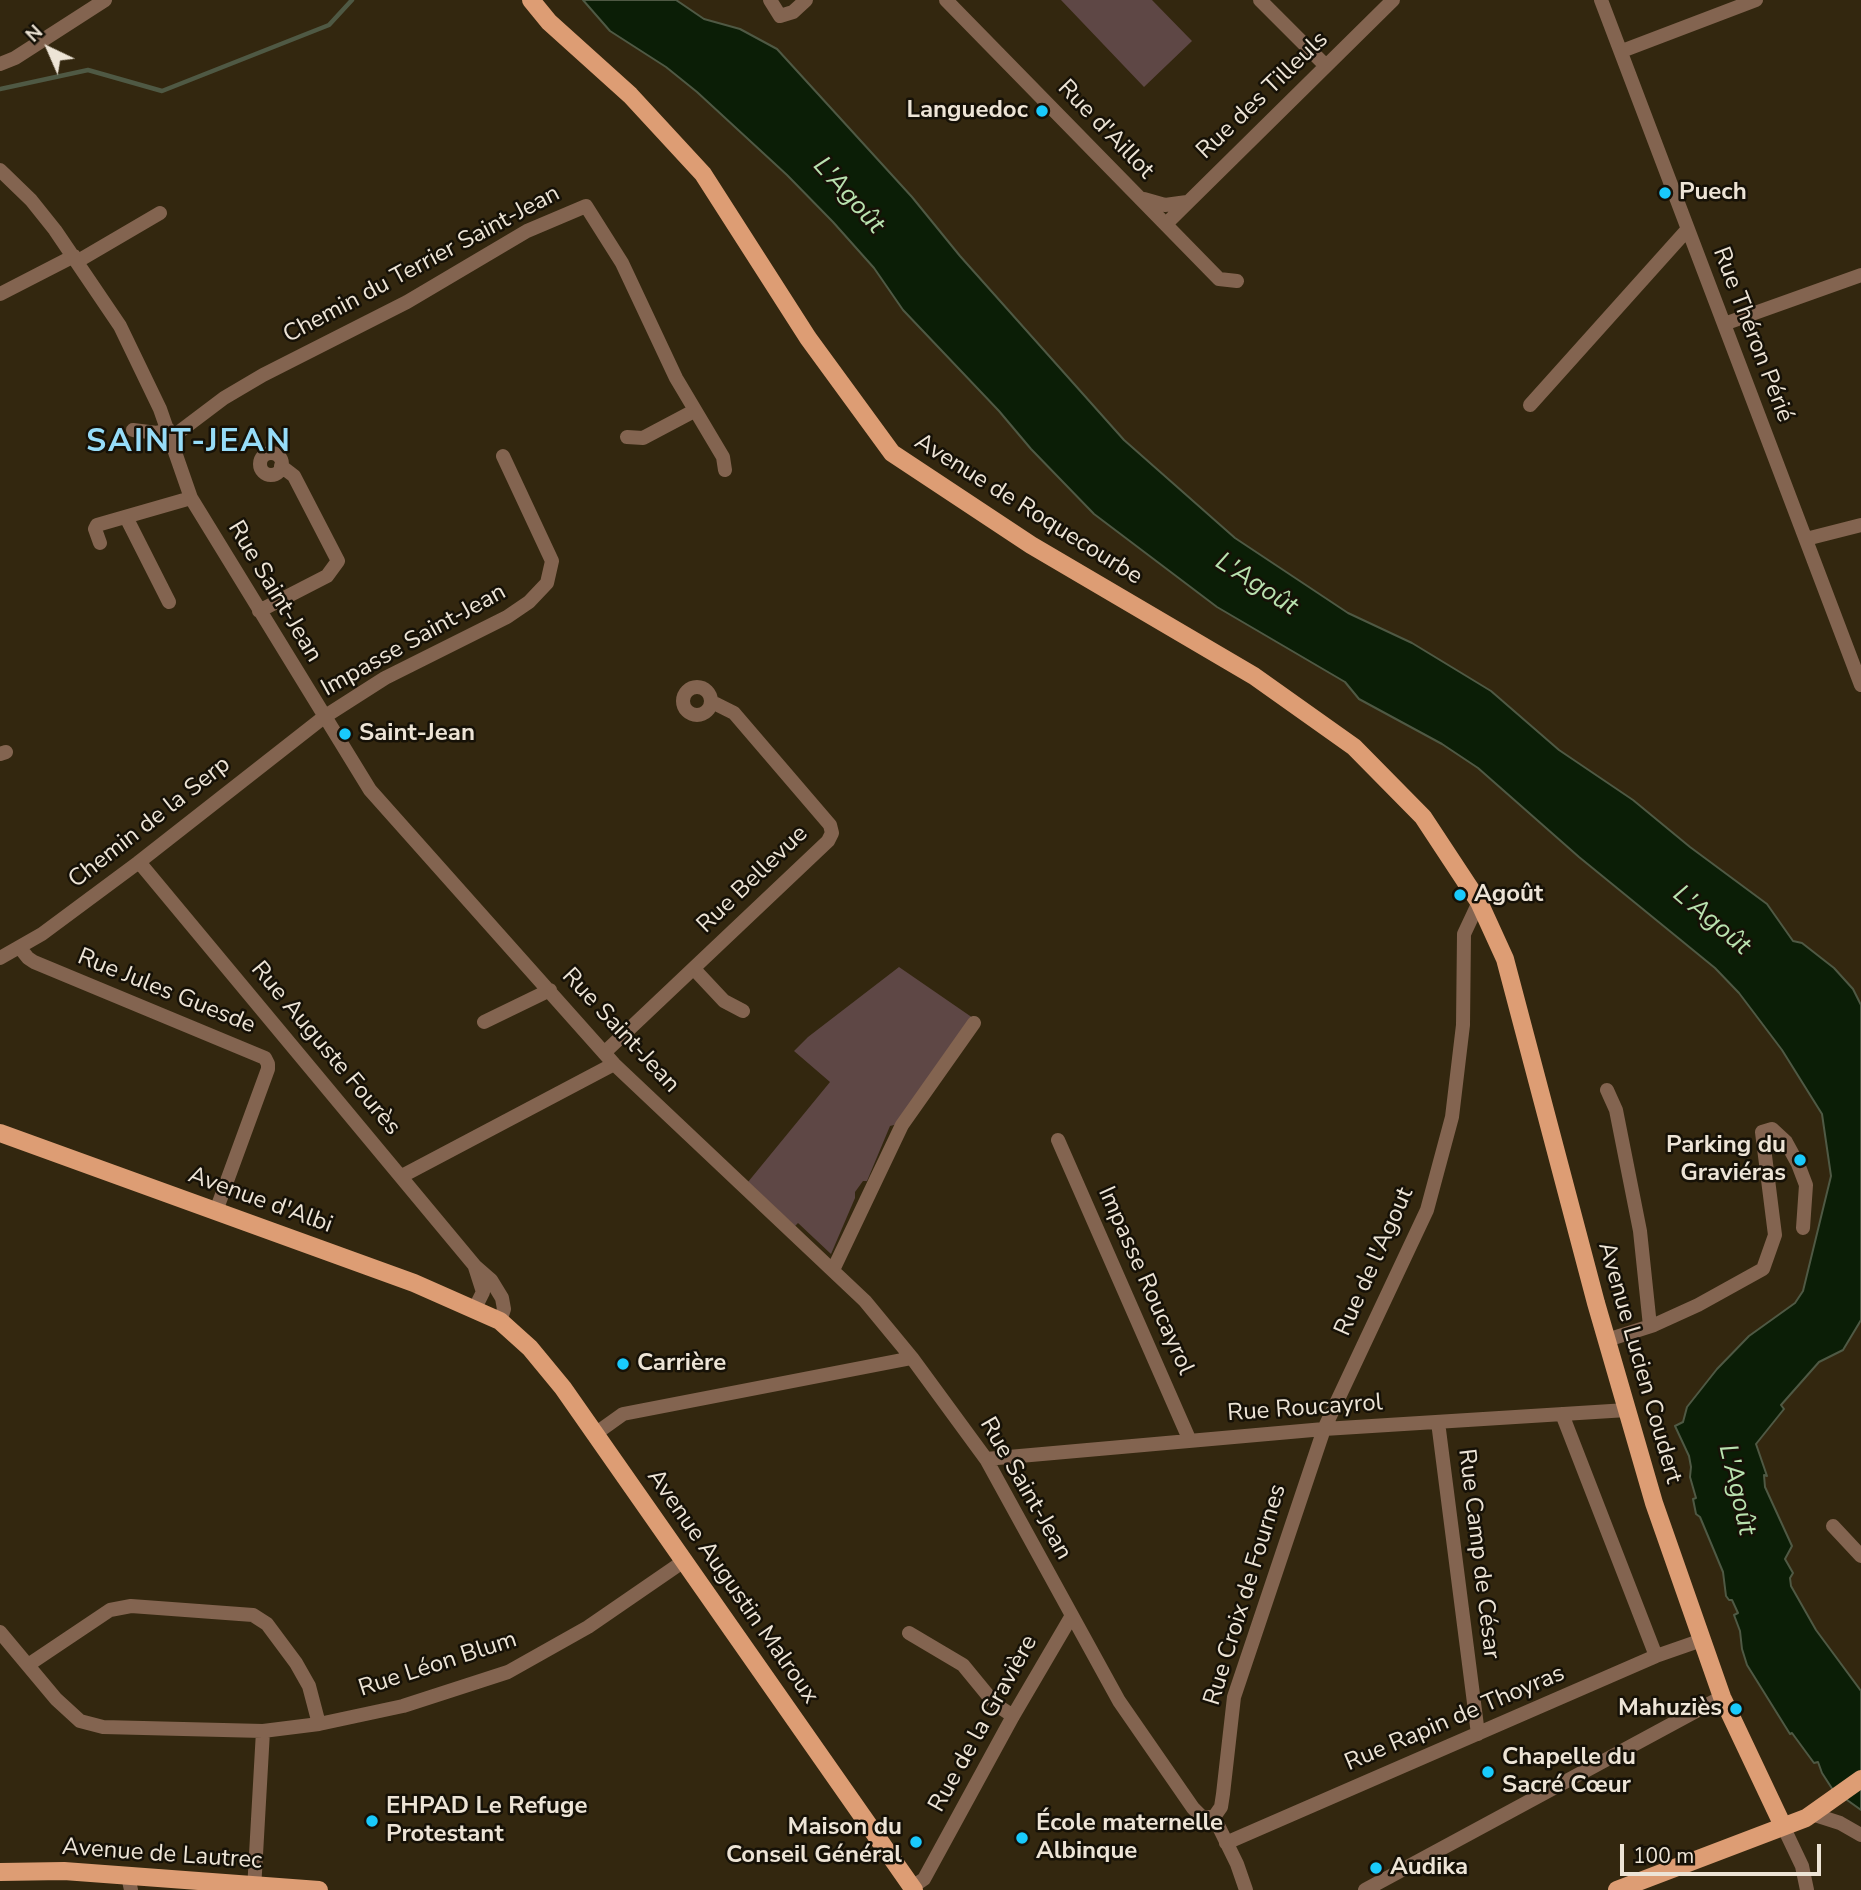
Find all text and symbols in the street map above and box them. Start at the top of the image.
north arrow [14,14,84,84]
text: N [20,20,49,48]
street label: Rue des Tilleuls [1191,26,1335,166]
street label: Rue d'Aillot [1051,74,1159,186]
place label: Languedoc [906,97,1028,125]
marker: Languedoc [1034,103,1050,119]
water label: L'Agoût [806,151,890,241]
place label: Puech [1679,179,1747,207]
street label: Chemin du Terrier Saint-Jean [279,180,565,350]
marker: Puech [1657,185,1673,201]
street label: Rue Théron Périé [1705,243,1799,427]
district label: SAINT-JEAN [87,424,291,462]
street label: Avenue de Roquecourbe [909,428,1147,592]
street label: Rue Saint-Jean [221,516,327,668]
water label: L'Agoût [1209,547,1303,623]
street label: Impasse Saint-Jean [317,578,511,704]
place label: Saint-Jean [359,720,475,748]
marker: Saint-Jean [337,726,353,742]
street label: Chemin de la Serp [63,751,237,895]
street label: Rue Bellevue [692,820,814,940]
water label: L'Agoût [1666,879,1756,963]
place label: Agoût [1474,881,1543,909]
marker: Agoût [1452,887,1468,903]
street label: Rue Jules Guesde [73,943,259,1041]
street label: Rue Auguste Fourès [244,956,406,1142]
street label: Rue Saint-Jean [555,963,685,1099]
place label: Parking du Graviéras [1666,1132,1786,1188]
marker: Parking du Graviéras [1792,1152,1808,1168]
street label: Avenue d'Albi [184,1162,336,1240]
street label: Impasse Roucayrol [1091,1182,1199,1380]
street label: Rue de l'Agout [1329,1183,1421,1341]
street label: Avenue Lucien Coudert [1591,1239,1687,1487]
place label: Carrière [637,1350,726,1378]
marker: Carrière [615,1356,631,1372]
street label: Rue Roucayrol [1226,1389,1384,1429]
street label: Rue Saint-Jean [973,1413,1077,1565]
water label: L'Agoût [1710,1442,1762,1538]
street label: Rue Camp de César [1451,1447,1505,1661]
street label: Avenue Augustin Malroux [640,1464,824,1710]
street label: Rue Croix de Fournes [1199,1481,1293,1709]
street label: Rue Léon Blum [355,1626,521,1704]
street label: Rue de la Gravière [923,1631,1045,1817]
street label: Rue Rapin de Thoyras [1341,1660,1569,1778]
place label: Mahuziès [1618,1695,1722,1723]
marker: Mahuziès [1728,1701,1744,1717]
place label: Chapelle du Sacré Cœur [1502,1744,1636,1800]
marker: Chapelle du Sacré Cœur [1480,1764,1496,1780]
place label: EHPAD Le Refuge Protestant [386,1793,588,1849]
place label: École maternelle Albinque [1036,1810,1223,1866]
marker: EHPAD Le Refuge Protestant [364,1813,380,1829]
place label: Maison du Conseil Général [726,1814,902,1870]
marker: École maternelle Albinque [1014,1830,1030,1846]
scale bar [1623,1830,1824,1874]
street label: Avenue de Lautrec [61,1834,263,1876]
marker: Maison du Conseil Général [908,1834,924,1850]
text: 100 m [1633,1842,1694,1870]
place label: Audika [1390,1854,1468,1882]
marker: Audika [1368,1860,1384,1876]

